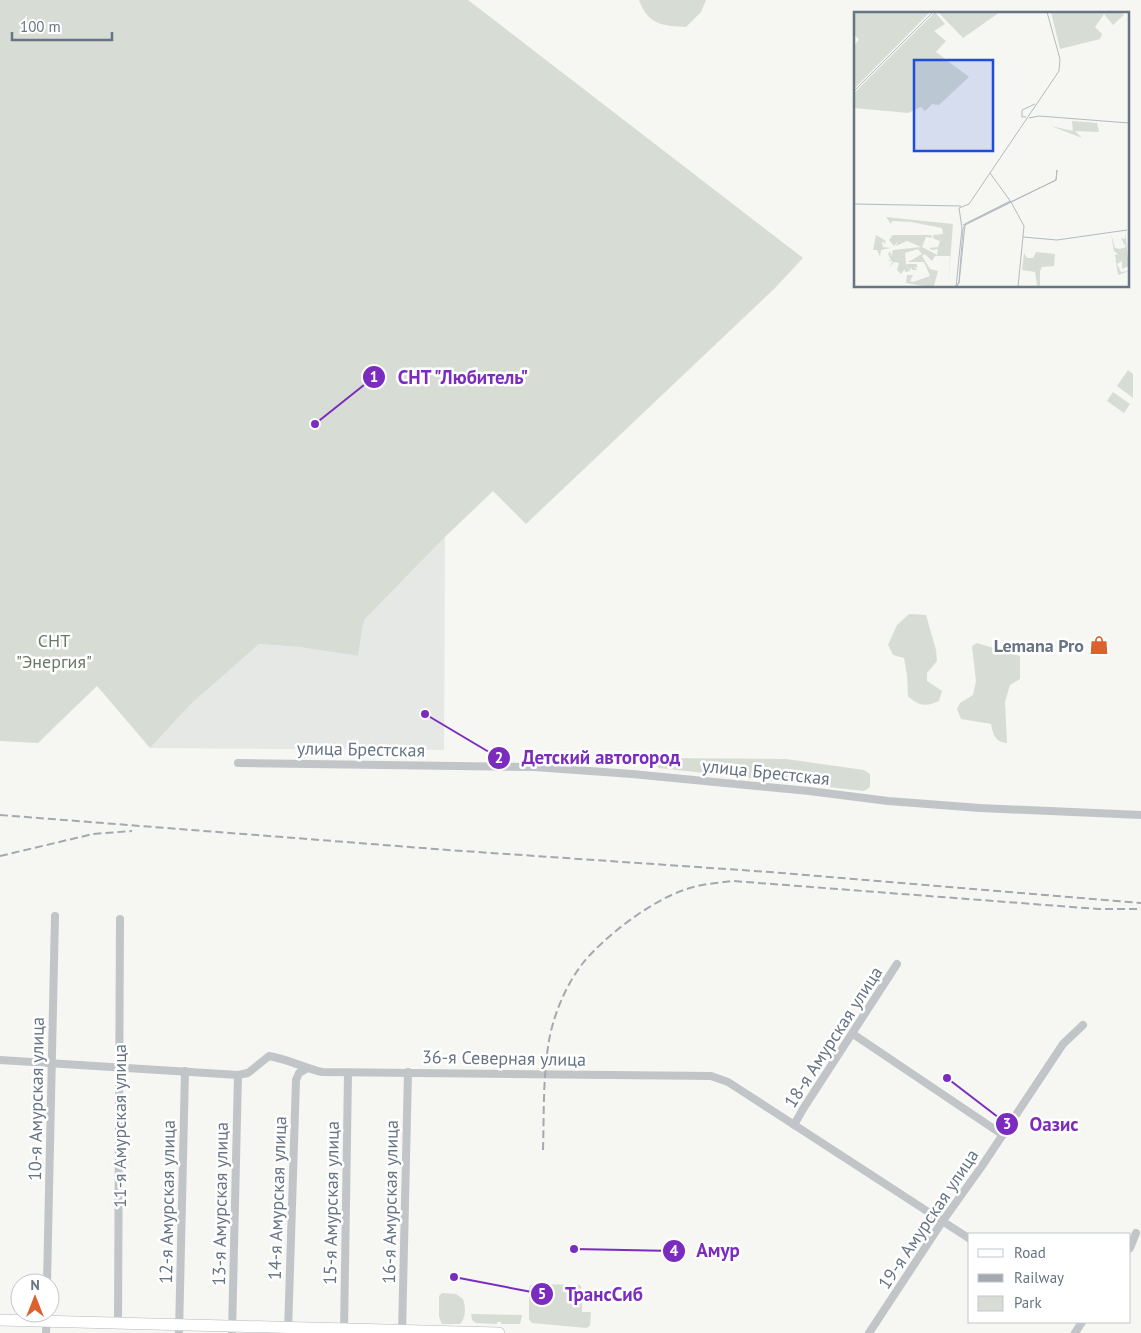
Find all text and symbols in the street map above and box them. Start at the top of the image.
scale bar [12,10,112,42]
inset map [854,12,1128,288]
text: 100 m [20,17,61,36]
callout: СНТ "Любитель" [362,360,540,394]
text: СНТ "Любитель" [398,365,528,389]
text: 1 [370,367,378,386]
park label: СНТ "Энергия" [16,629,92,673]
place label: Lemana Pro [994,634,1084,657]
shop icon: Lemana Pro [1088,634,1110,656]
street label: улица Брестская [297,736,425,762]
callout: Детский автогород [487,741,690,775]
text: Детский автогород [522,745,681,769]
text: 2 [495,748,503,767]
street label: улица Брестская [701,754,831,790]
street label: 18-я Амурская улица [779,962,887,1112]
street label: 10-я Амурская улица [23,1017,49,1181]
street label: 11-я Амурская улица [108,1044,131,1208]
street label: 36-я Северная улица [422,1045,586,1071]
callout: Оазис [994,1107,1088,1141]
text: Оазис [1030,1112,1078,1136]
text: 3 [1003,1114,1011,1133]
street label: 14-я Амурская улица [263,1116,291,1280]
street label: 12-я Амурская улица [154,1120,180,1284]
street label: 16-я Амурская улица [377,1120,403,1284]
street label: 15-я Амурская улица [318,1121,344,1285]
street label: 13-я Амурская улица [207,1122,233,1286]
street label: 19-я Амурская улица [873,1145,983,1293]
legend [968,1233,1131,1323]
callout: Амур [661,1234,750,1268]
text: Амур [696,1238,740,1262]
text: 4 [670,1241,679,1260]
text: Road [1014,1243,1046,1262]
text: Railway [1014,1268,1064,1287]
north arrow [10,1273,60,1323]
text: N [30,1276,40,1294]
callout: ТрансСиб [530,1277,653,1311]
text: ТрансСиб [565,1282,643,1306]
text: 5 [538,1284,546,1303]
text: Park [1014,1293,1042,1312]

